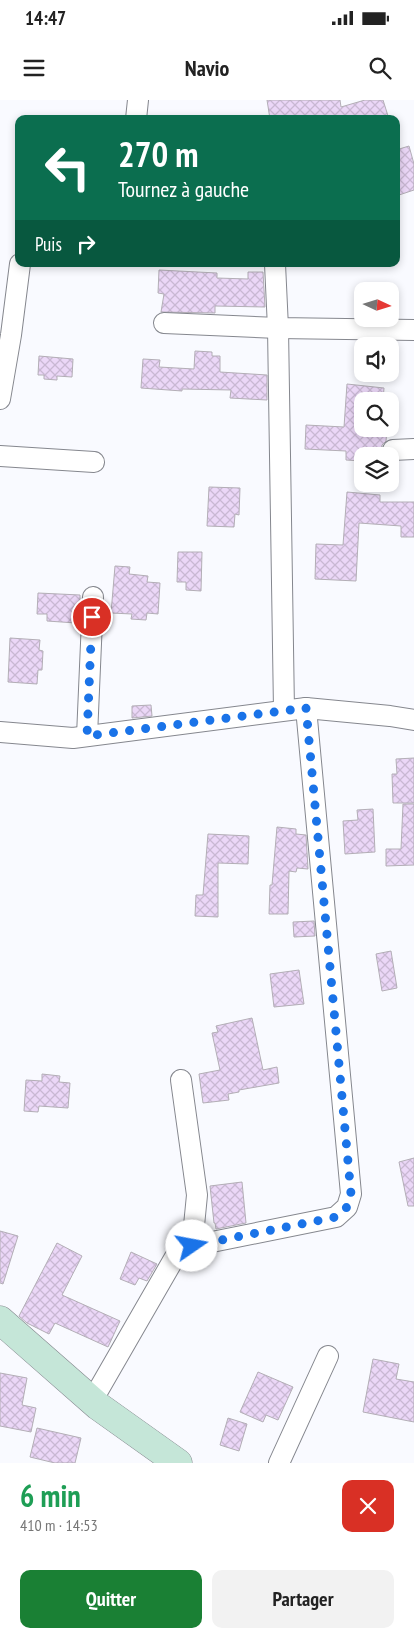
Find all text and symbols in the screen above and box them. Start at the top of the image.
text: 14:47 [25,6,66,30]
icon: menu [20,54,48,82]
text: Navio [185,54,229,82]
icon: search [366,54,394,82]
text: 270 m [118,131,199,177]
icon: left [35,135,100,200]
text: Tournez à gauche [118,175,249,203]
icon: right [72,230,100,258]
text: Puis [35,232,62,256]
north arrow [354,282,399,328]
map controls [354,282,399,492]
button: sound [354,337,399,382]
button: search [354,392,399,437]
button: layers [354,447,399,492]
pin [71,596,113,638]
icon: arrive [78,603,106,631]
position arrow [165,1219,217,1271]
text: 6 min [20,1476,81,1515]
button: close [342,1480,394,1532]
text: 410 m · 14:53 [20,1515,98,1535]
button: Quitter [20,1570,202,1628]
button: Partager [212,1570,394,1628]

